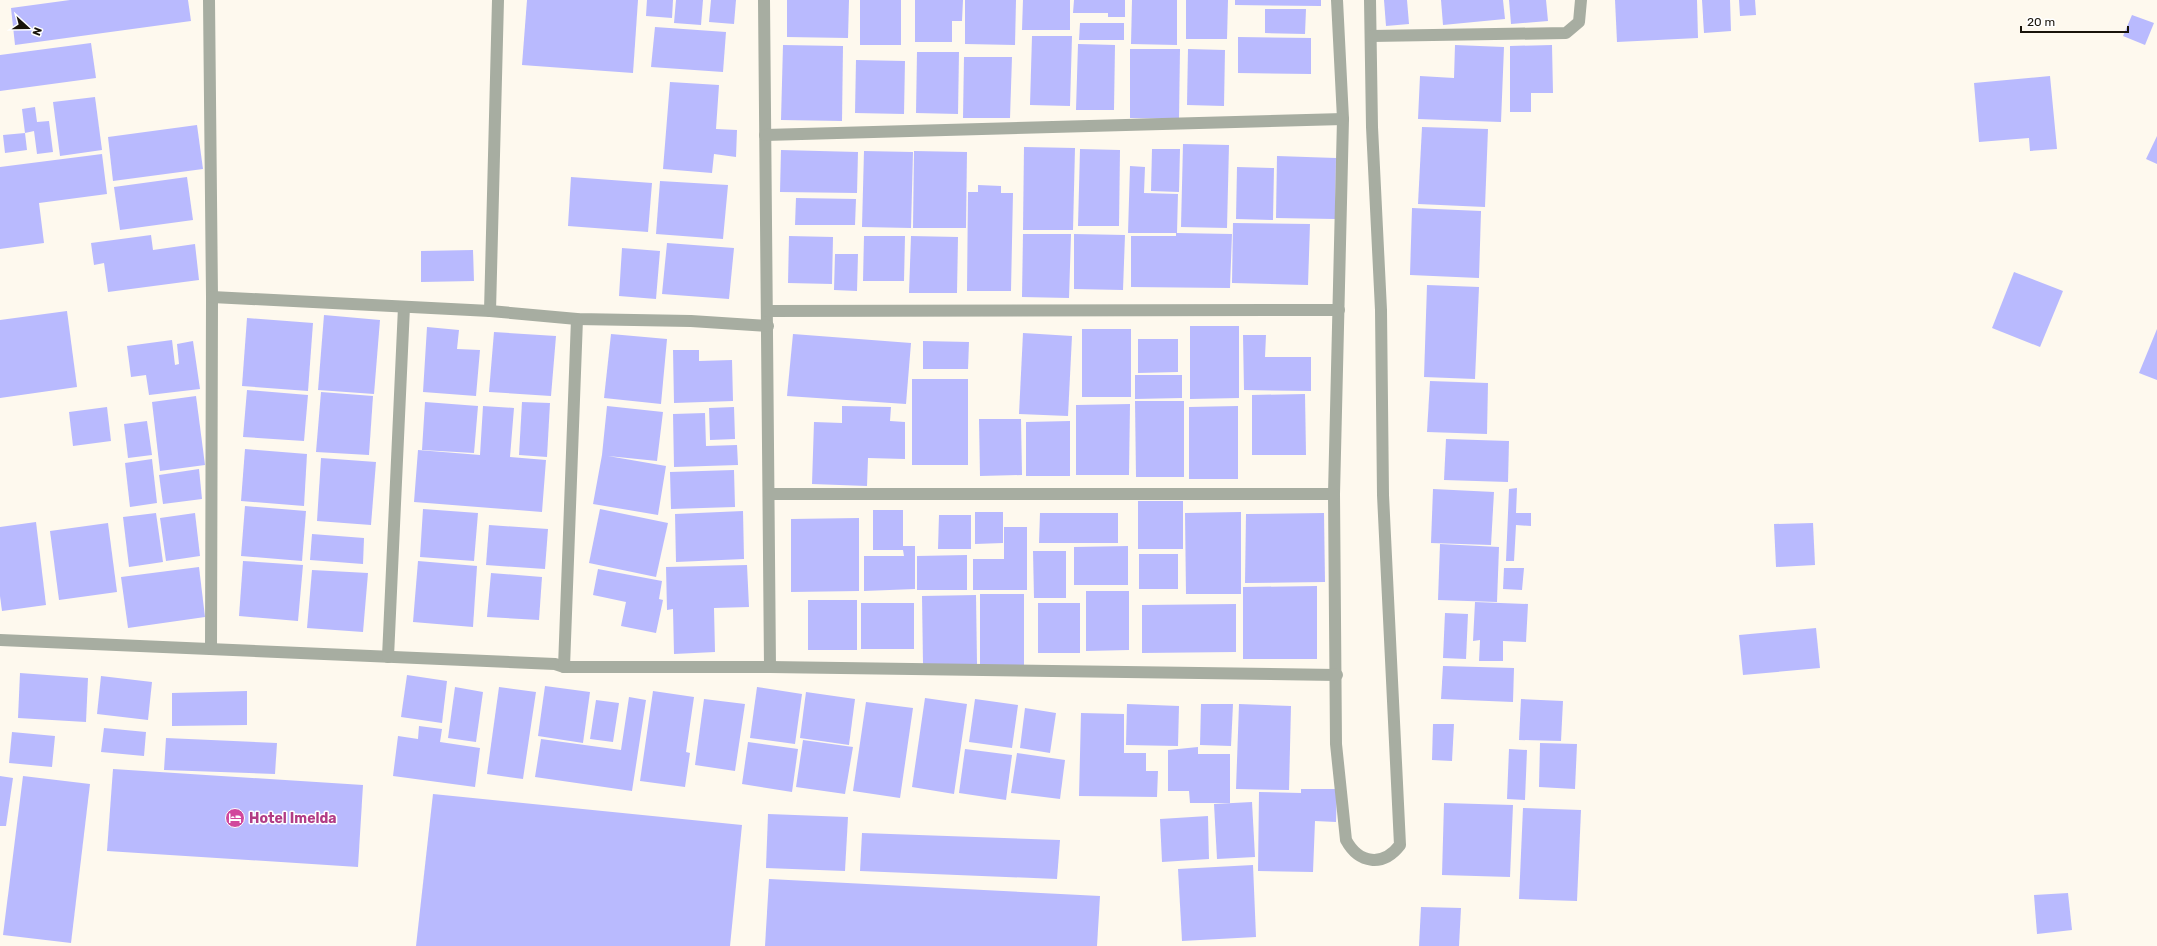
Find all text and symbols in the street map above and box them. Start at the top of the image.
north arrow [8,8,48,48]
scale bar [2021,8,2128,34]
text: 20 m [2027,15,2055,29]
text: N [29,25,44,38]
hotel icon: Hotel Imelda [224,807,246,829]
place label: Hotel Imelda [249,810,337,827]

